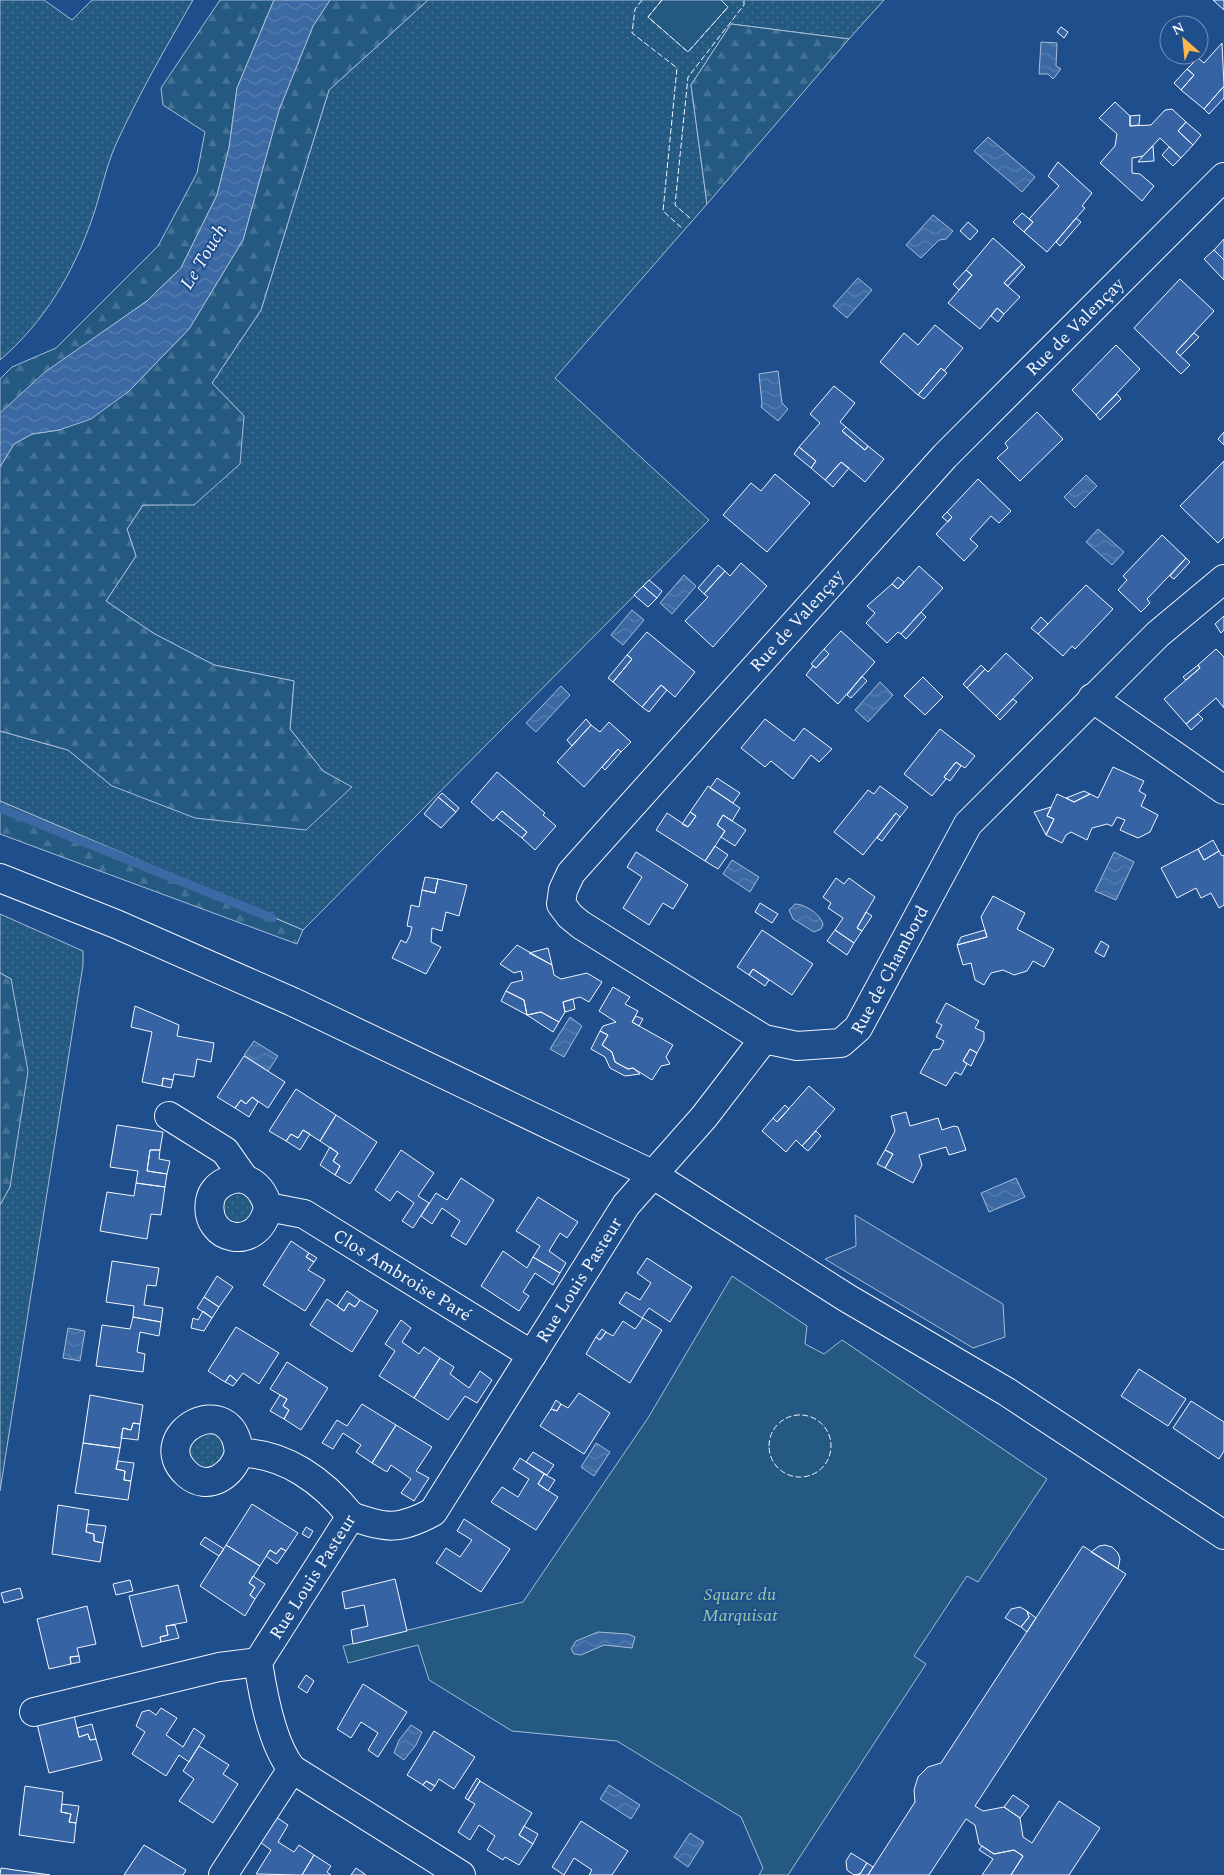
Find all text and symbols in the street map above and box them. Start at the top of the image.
north arrow [1159,15,1209,65]
text: N [1168,17,1188,41]
water label: Le Touch [173,218,235,295]
street label: Rue de Valençay [1019,271,1131,383]
street label: Rue de Valençay [743,563,851,678]
street label: Rue de Chambord [843,900,935,1039]
street label: Rue Louis Pasteur [529,1212,629,1348]
street label: Clos Ambroise Paré [328,1222,477,1328]
street label: Rue Louis Pasteur [262,1509,363,1645]
park label: Square du Marquisat [702,1581,778,1629]

